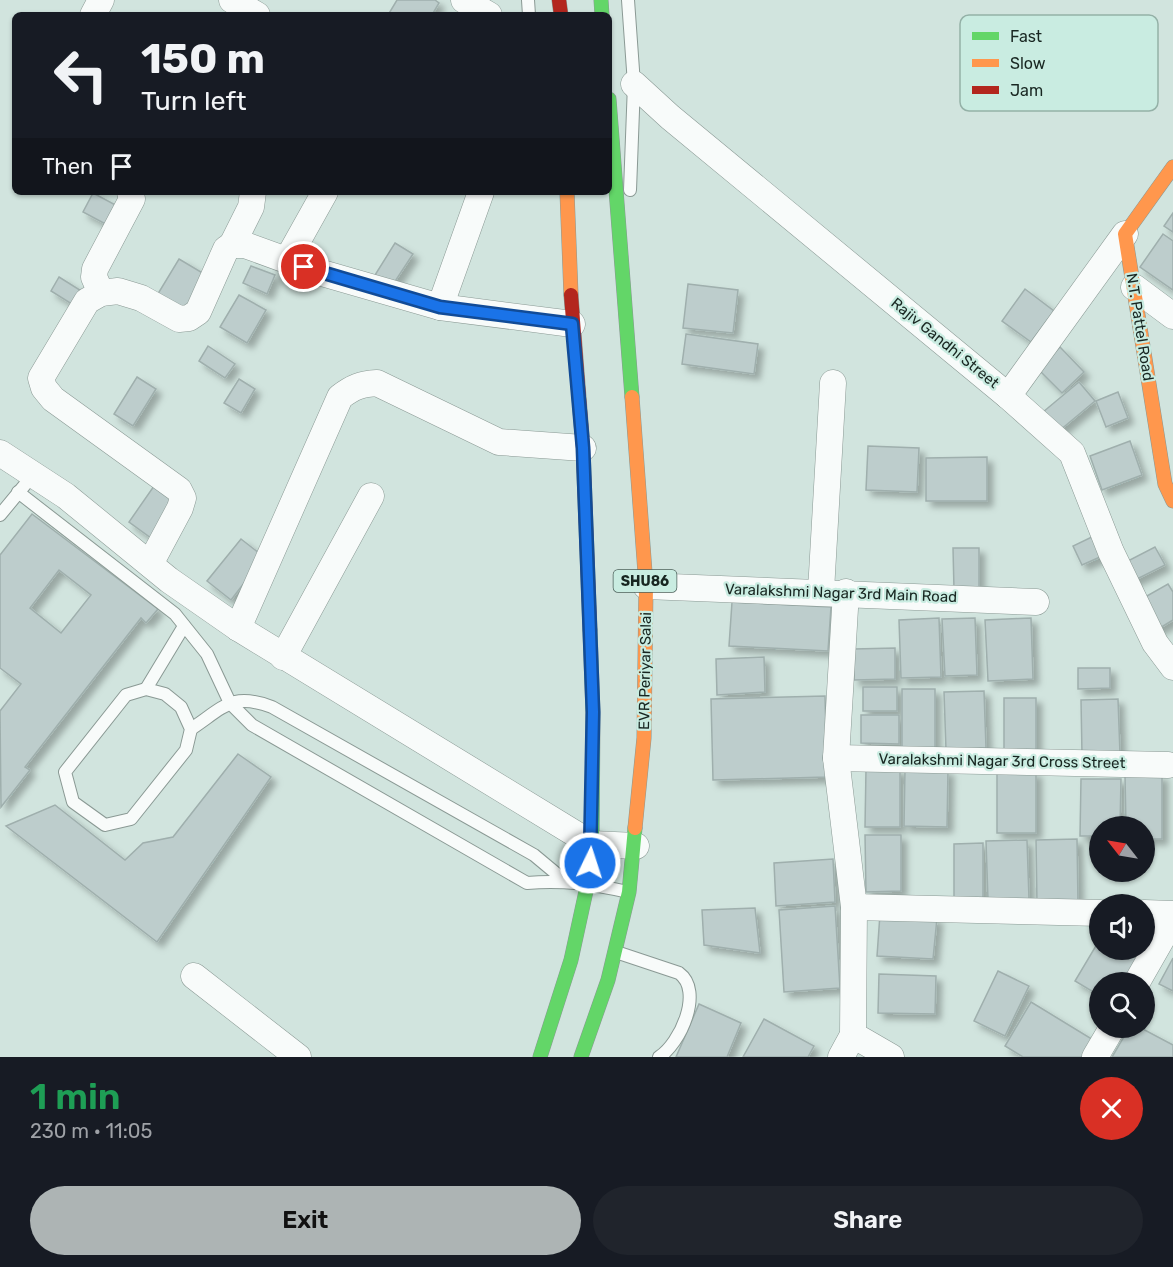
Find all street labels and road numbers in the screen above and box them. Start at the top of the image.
street label: N.T. Pattel Road [1123,272,1157,382]
street label: Rajiv Gandhi Street [887,294,1003,392]
road number: SHU86 [614,570,676,592]
street label: Varalakshmi Nagar 3rd Main Road [725,580,957,606]
street label: EVR Periyar Salai [635,612,655,730]
street label: Varalakshmi Nagar 3rd Cross Street [879,750,1126,772]

